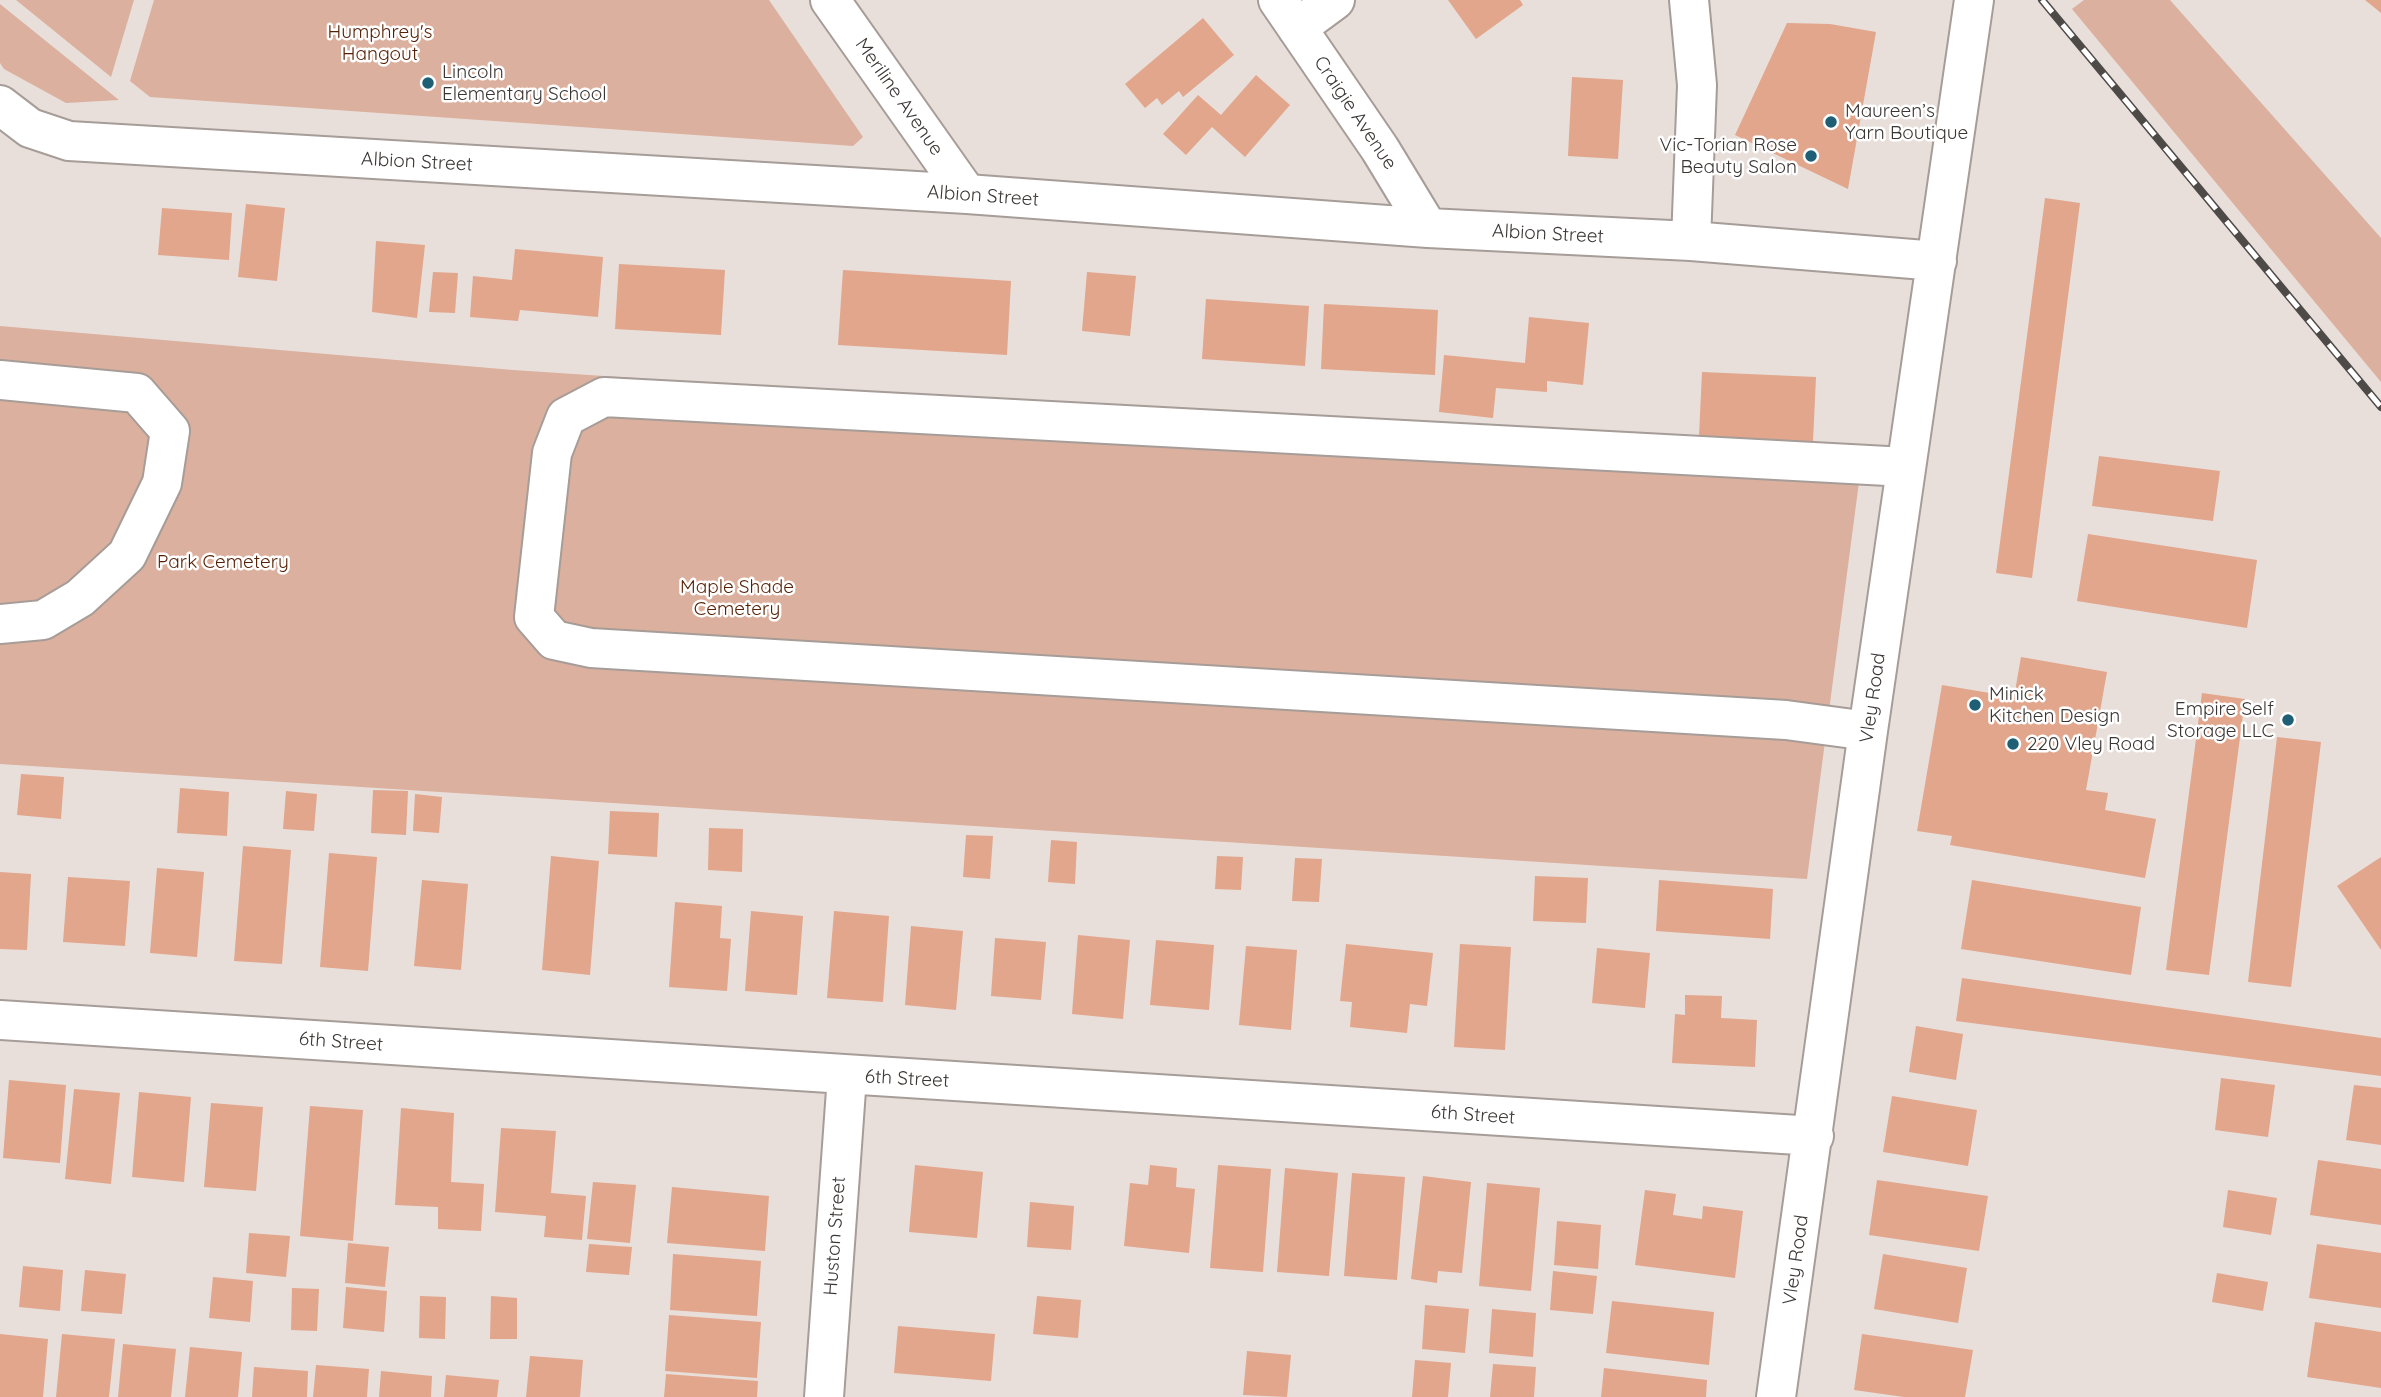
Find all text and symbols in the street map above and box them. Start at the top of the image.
park label: Humphrey's Hangout [327,21,433,65]
street label: Meriline Avenue [850,34,948,160]
street label: Craigie Avenue [1309,52,1401,174]
place label: Lincoln Elementary School [442,61,607,105]
marker: Lincoln Elementary School [420,75,436,91]
place label: Maureen’s Yarn Boutique [1845,100,1968,144]
marker: Maureen’s Yarn Boutique [1823,114,1839,130]
place label: Vic-Torian Rose Beauty Salon [1660,134,1797,178]
street label: Albion Street [361,148,473,176]
marker: Vic-Torian Rose Beauty Salon [1803,148,1819,164]
street label: Albion Street [926,181,1040,211]
street label: Albion Street [1492,220,1604,248]
park label: Park Cemetery [157,551,289,573]
park label: Maple Shade Cemetery [680,576,794,620]
street label: Vley Road [1855,652,1891,744]
place label: Minick Kitchen Design [1989,683,2120,727]
marker: Minick Kitchen Design [1967,697,1983,713]
place label: Empire Self Storage LLC [2167,698,2274,742]
marker: Empire Self Storage LLC [2280,712,2296,728]
place label: 220 Vley Road [2027,733,2155,755]
marker: 220 Vley Road [2005,736,2021,752]
street label: 6th Street [298,1028,384,1056]
street label: 6th Street [864,1065,950,1093]
street label: 6th Street [1430,1101,1516,1129]
street label: Huston Street [819,1176,851,1296]
street label: Vley Road [1778,1214,1814,1306]

